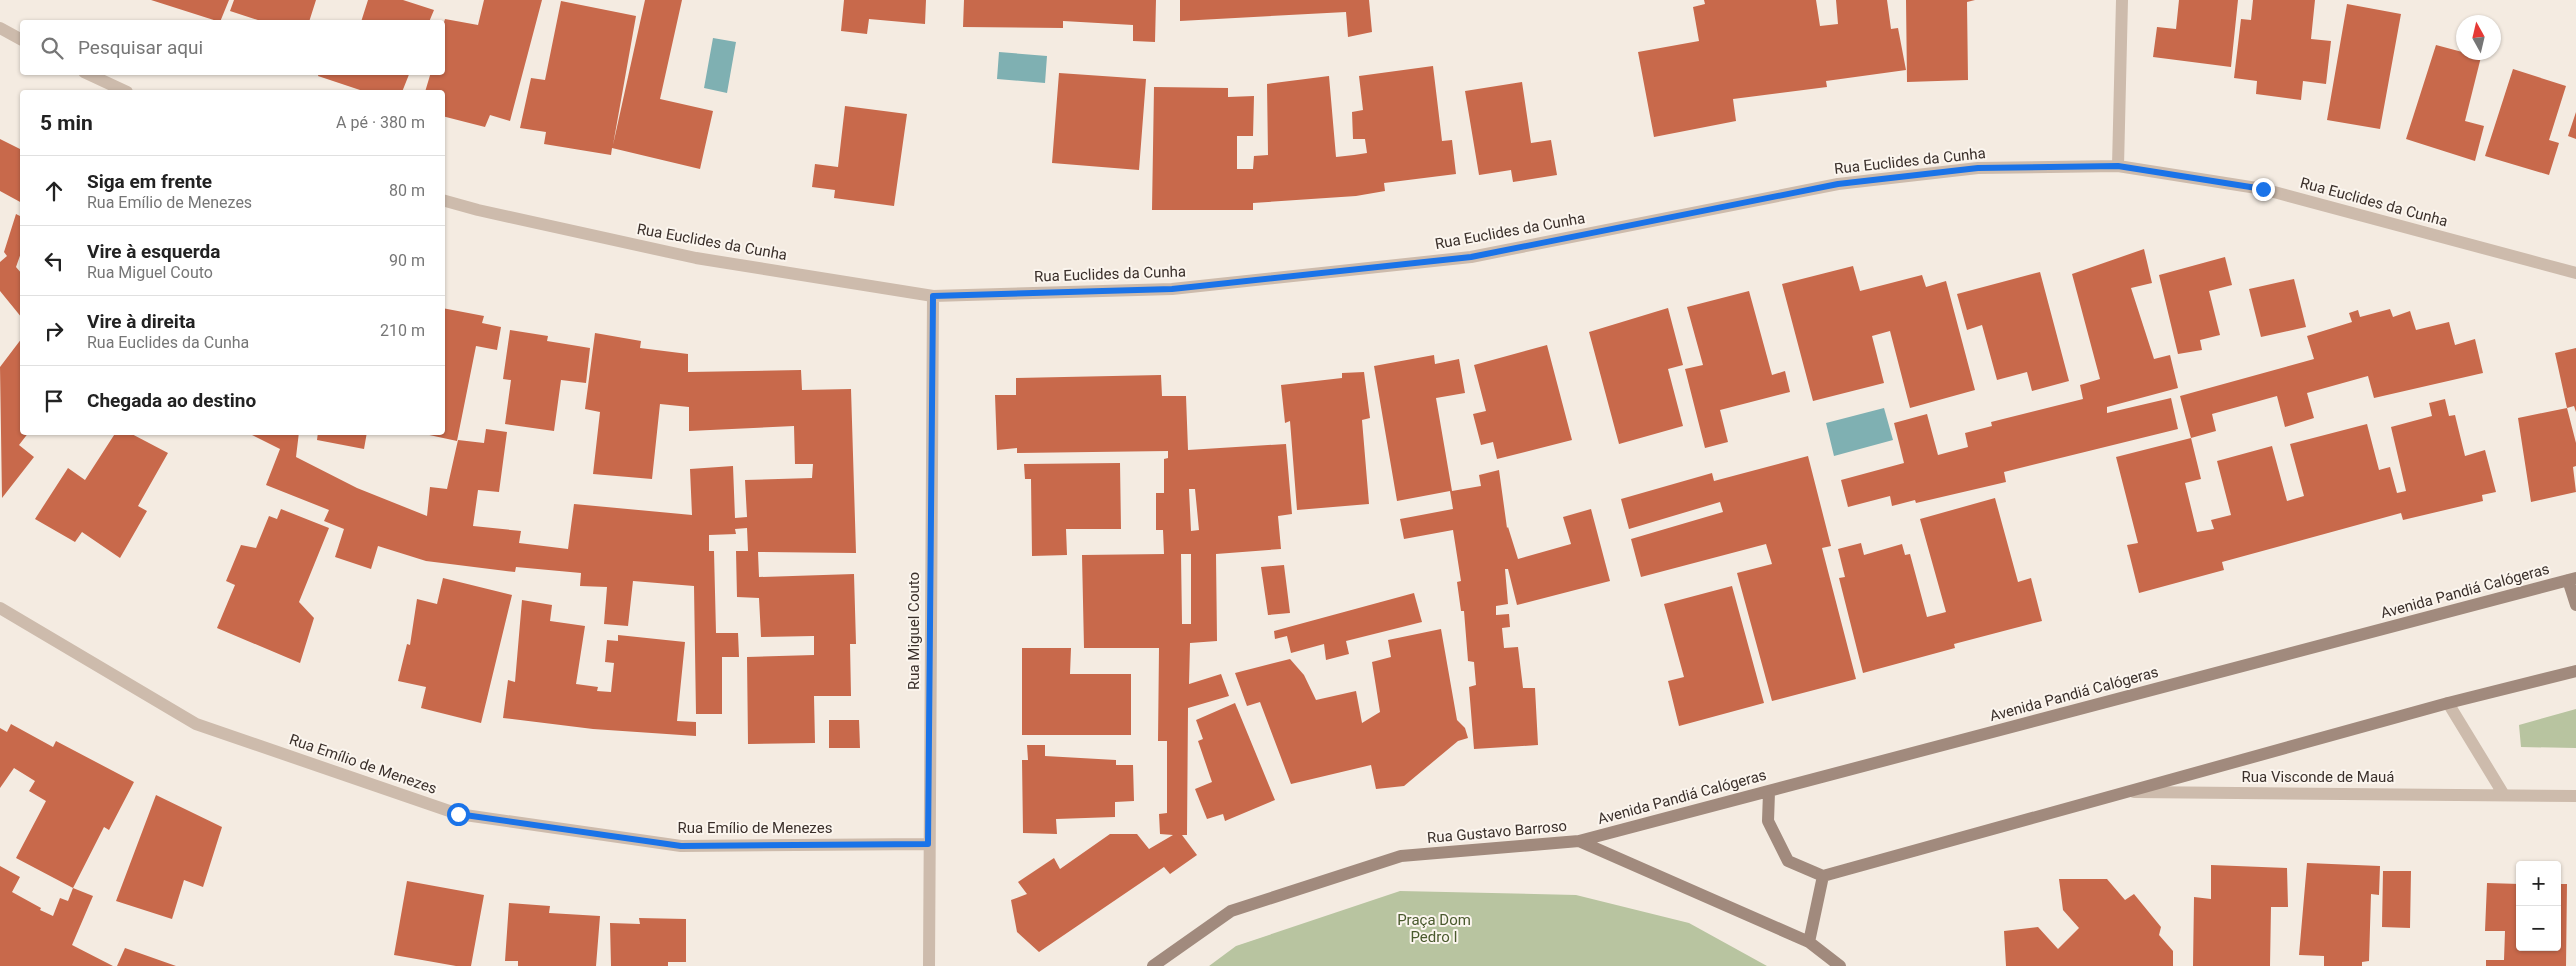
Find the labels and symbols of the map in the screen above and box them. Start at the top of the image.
north arrow [2456,15,2501,60]
street label: Rua Euclides da Cunha [1833,144,1987,178]
street label: Rua Euclides da Cunha [2298,174,2450,230]
route end [2252,178,2275,201]
street label: Rua Euclides da Cunha [1434,209,1586,253]
street label: Rua Euclides da Cunha [636,220,788,264]
street label: Rua Euclides da Cunha [1034,262,1186,286]
street label: Avenida Pandiá Calógeras [2379,560,2551,622]
street label: Rua Miguel Couto [905,572,923,690]
street label: Avenida Pandiá Calógeras [1988,663,2160,725]
street label: Rua Emílio de Menezes [287,730,439,798]
street label: Avenida Pandiá Calógeras [1596,766,1768,828]
street label: Rua Visconde de Mauá [2242,768,2394,786]
route start [447,803,470,826]
street label: Rua Gustavo Barroso [1426,817,1568,847]
street label: Rua Emílio de Menezes [678,819,832,837]
park label: Praça Dom Pedro I [1397,911,1471,946]

